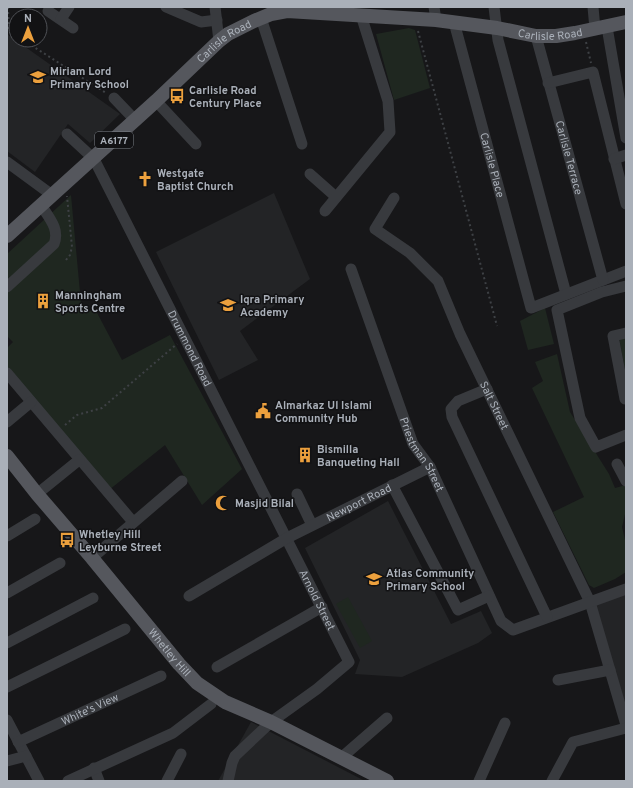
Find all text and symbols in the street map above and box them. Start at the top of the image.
north arrow [8,8,48,48]
text: N [24,12,32,26]
street label: Carlisle Road [194,17,254,67]
street label: Carlisle Road [516,26,584,44]
place label: Miriam Lord Primary School [50,65,129,92]
school or university icon: Miriam Lord Primary School [29,68,47,86]
place label: Carlisle Road Century Place [189,84,262,111]
bus stop icon: Carlisle Road Century Place [168,87,186,105]
street label: Carlisle Terrace [552,119,585,197]
street label: Carlisle Place [476,131,507,199]
road number: A6177 [95,132,133,148]
place label: Westgate Baptist Church [157,167,233,194]
church icon: Westgate Baptist Church [136,170,154,188]
place label: Manningham Sports Centre [55,289,125,316]
building icon: Manningham Sports Centre [34,292,52,310]
place label: Iqra Primary Academy [240,293,304,320]
school or university icon: Iqra Primary Academy [219,296,237,314]
street label: Drummond Road [164,308,214,389]
street label: Salt Street [476,379,511,432]
place label: Almarkaz Ul Islami Community Hub [275,399,372,426]
public building icon: Almarkaz Ul Islami Community Hub [254,402,272,420]
street label: Priestman Street [396,415,446,494]
place label: Bismilla Banqueting Hall [317,443,400,470]
building icon: Bismilla Banqueting Hall [296,446,314,464]
street label: Newport Road [324,481,394,525]
mosque icon: Masjid Bilal [214,494,232,512]
place label: Masjid Bilal [235,497,294,511]
place label: Whetley Hill Leyburne Street [79,528,162,555]
bus stop icon: Whetley Hill Leyburne Street [58,531,76,549]
place label: Atlas Community Primary School [386,567,474,594]
street label: Arnold Street [295,568,338,633]
school or university icon: Atlas Community Primary School [365,570,383,588]
street label: Whetley Hill [145,626,193,680]
street label: White's View [59,690,121,729]

